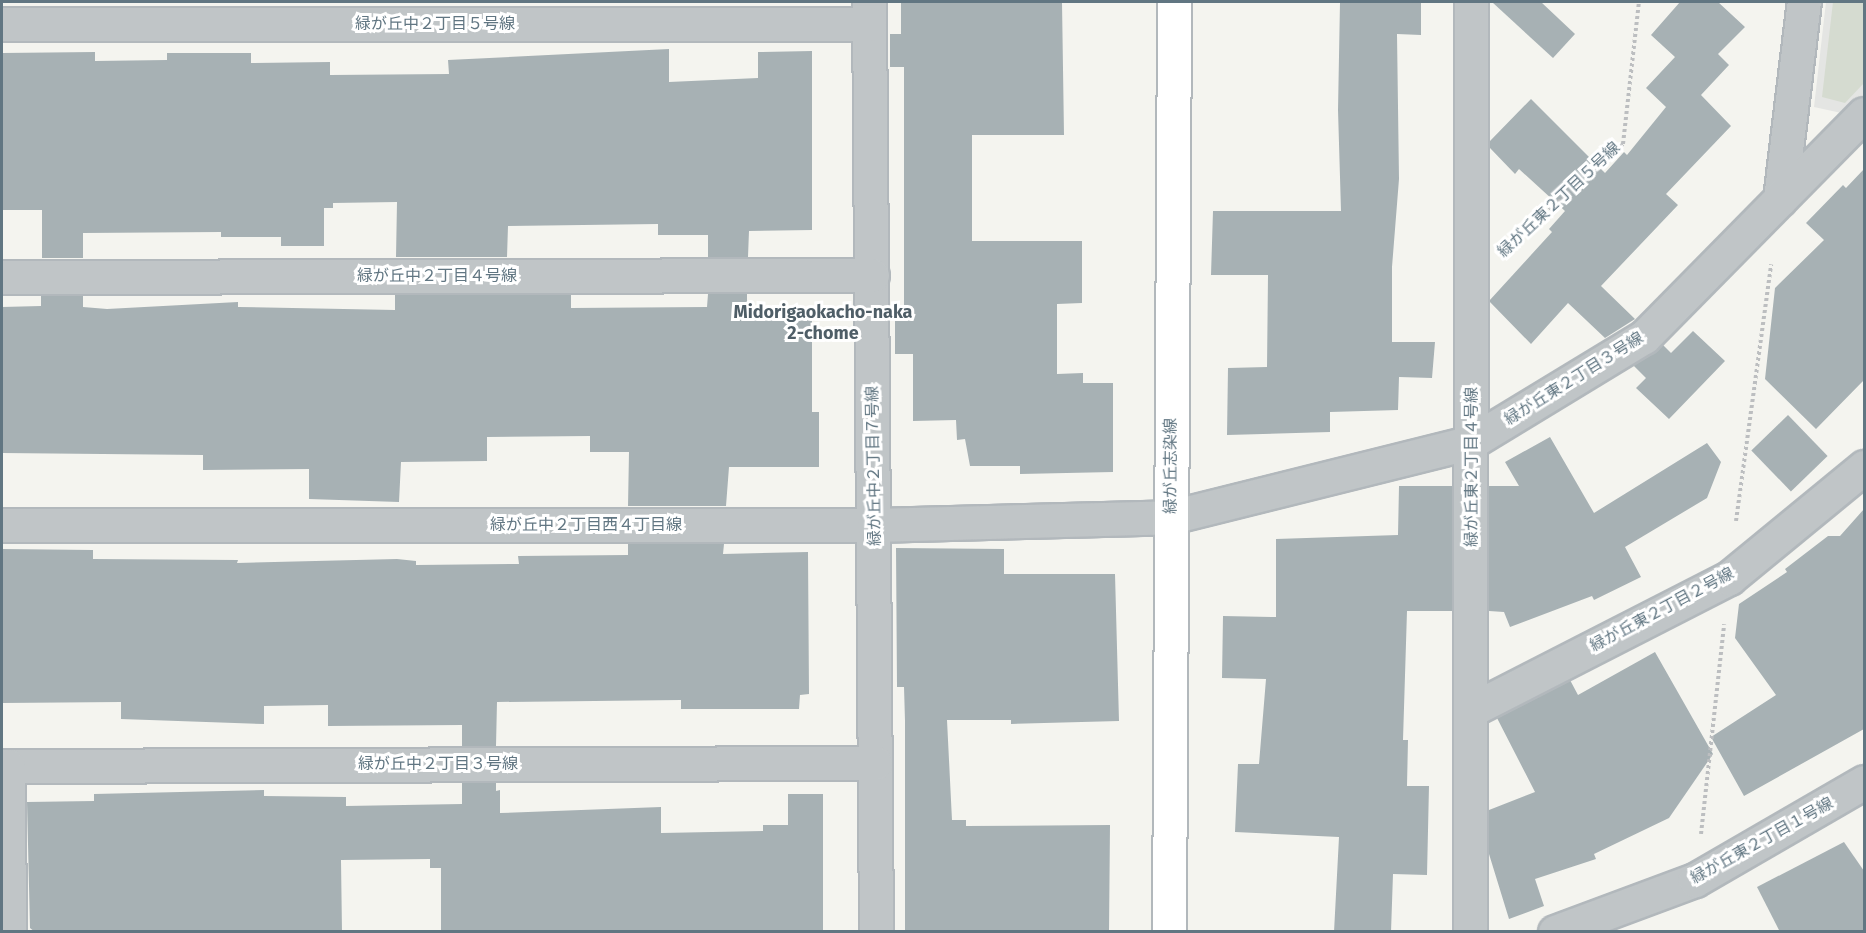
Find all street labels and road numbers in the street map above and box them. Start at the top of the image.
street label: 緑が丘中２丁目５号線 [355,14,515,34]
street label: 緑が丘東２丁目５号線 [1494,138,1624,262]
street label: 緑が丘中２丁目４号線 [357,266,517,286]
street label: 緑が丘東２丁目３号線 [1501,328,1647,430]
street label: 緑が丘中２丁目７号線 [863,386,885,546]
street label: 緑が丘東２丁目４号線 [1462,387,1482,547]
street label: 緑が丘志染線 [1161,418,1181,514]
street label: 緑が丘中２丁目西４丁目線 [490,515,682,535]
street label: 緑が丘東２丁目２号線 [1587,564,1737,656]
street label: 緑が丘中２丁目３号線 [358,754,518,774]
street label: 緑が丘東２丁目１号線 [1687,794,1837,888]

